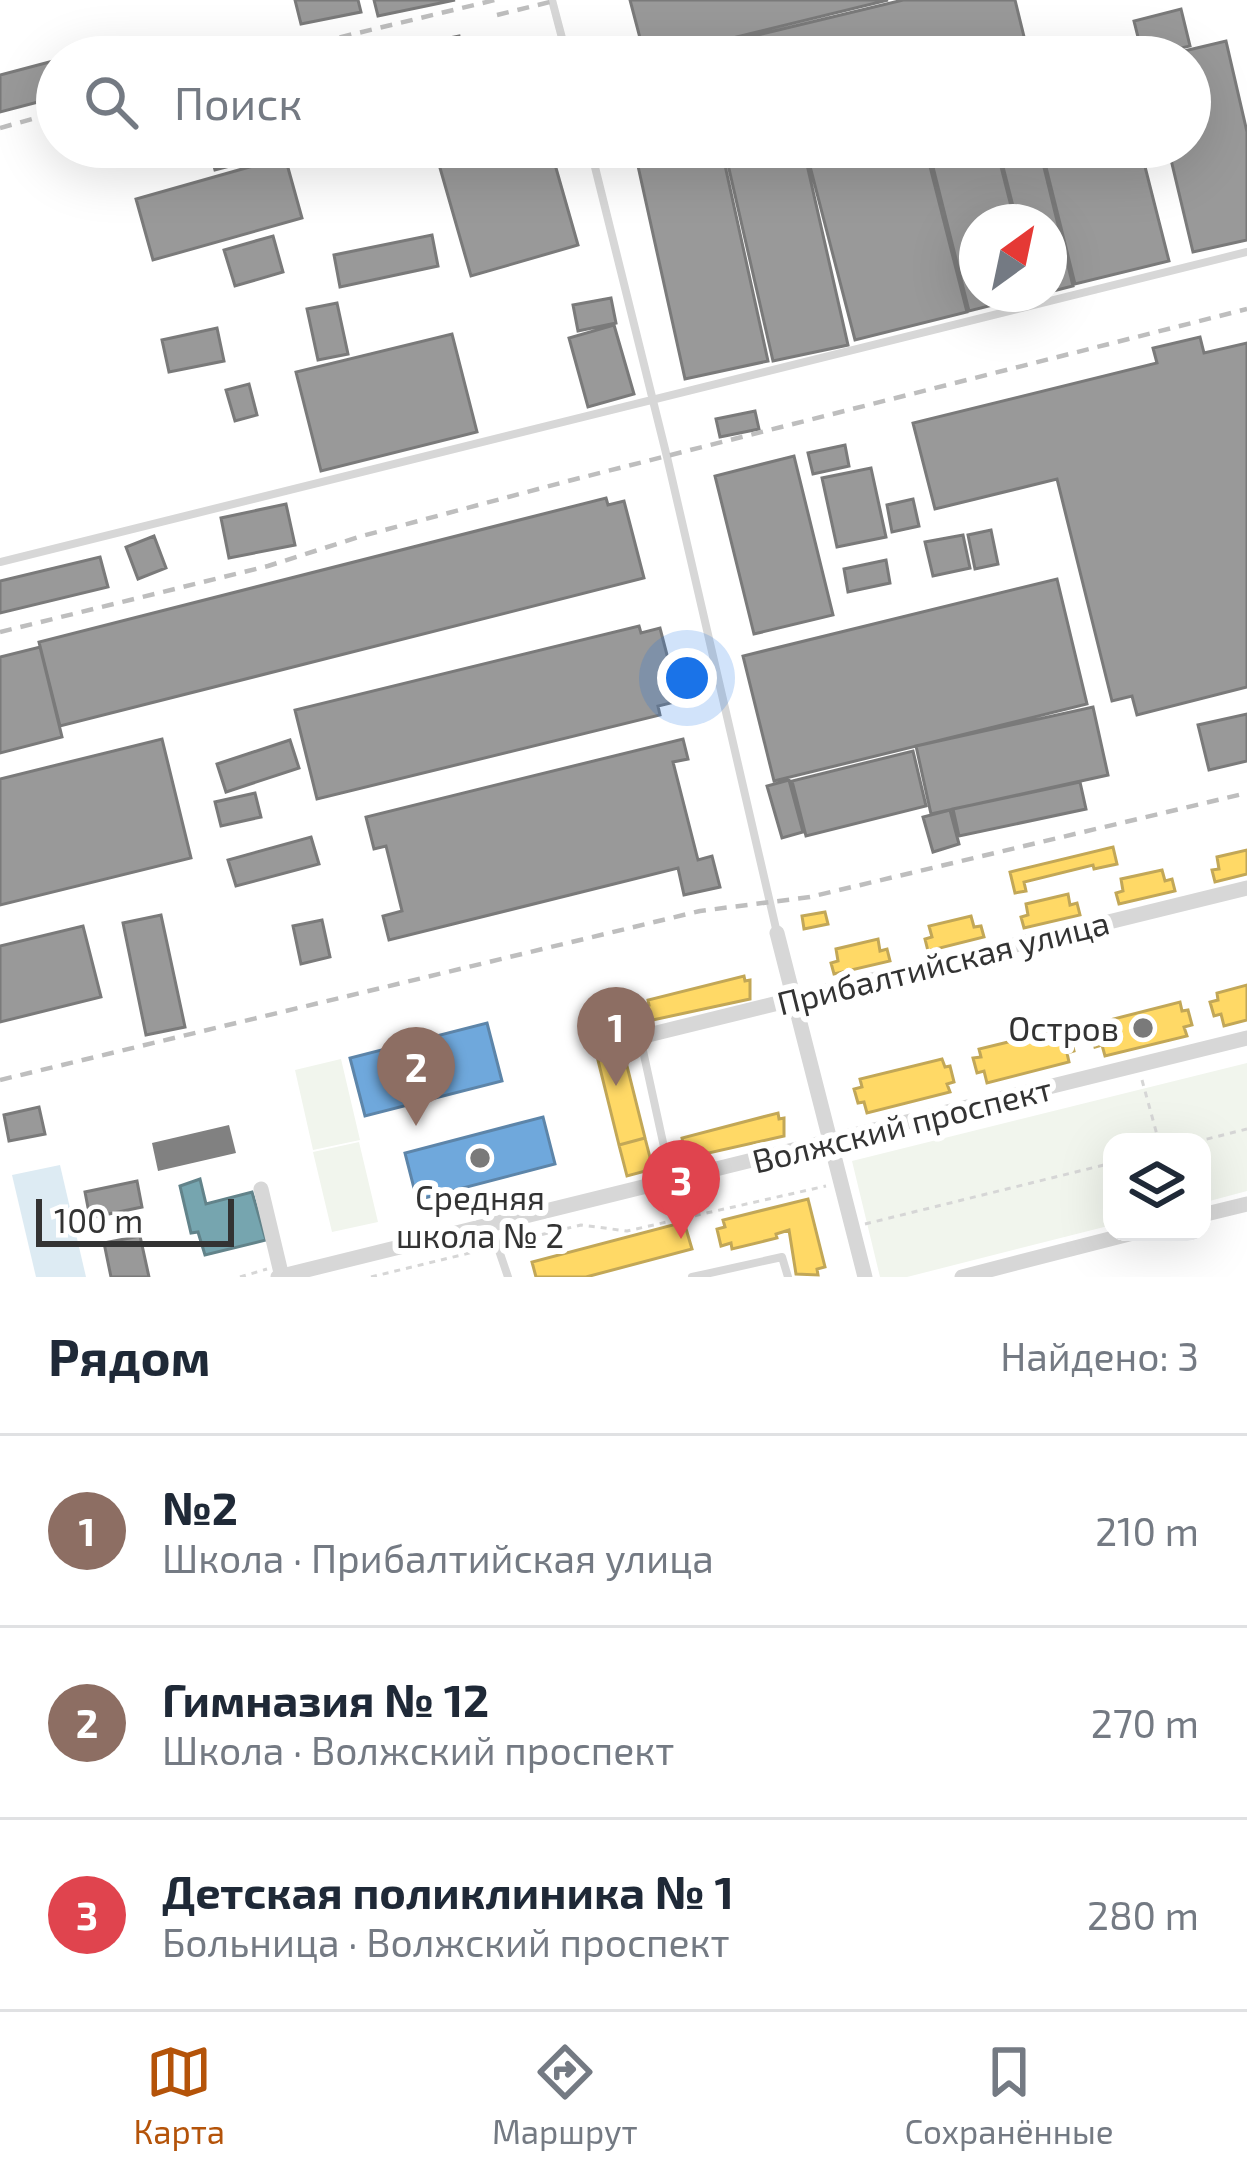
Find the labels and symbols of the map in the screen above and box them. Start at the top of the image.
north arrow [959,204,1067,312]
your location [657,648,717,708]
street label: Прибалтийская улица [773,901,1113,1024]
pin: 1 [577,987,655,1086]
place label: Остров [1008,1008,1119,1048]
marker: Остров [1130,1015,1156,1041]
pin: 2 [377,1027,455,1126]
street label: Волжский проспект [748,1067,1056,1181]
pin: 3 [642,1140,720,1239]
marker: Средняя школа № 2 [467,1145,493,1171]
place label: Средняя школа № 2 [396,1177,564,1255]
scale bar [36,1193,234,1246]

